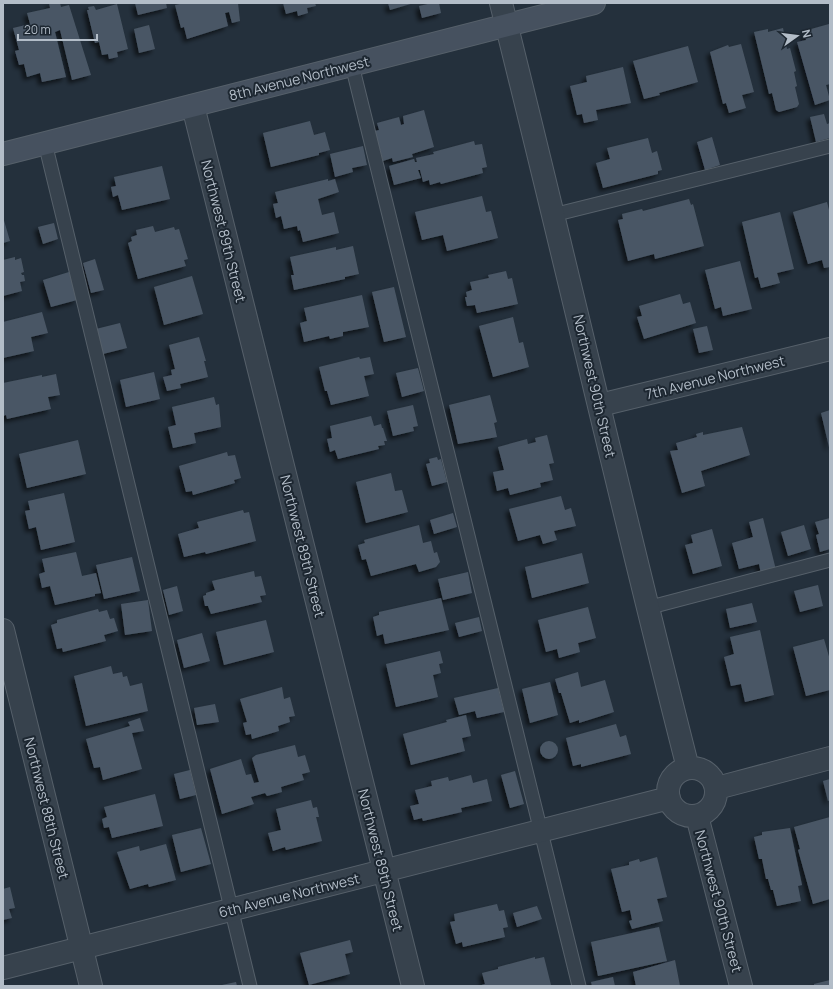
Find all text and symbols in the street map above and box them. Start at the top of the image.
scale bar [18,16,97,42]
north arrow [777,16,817,56]
text: 20 m [24,21,51,38]
text: N [799,28,815,39]
street label: 8th Avenue Northwest [227,51,372,105]
street label: Northwest 89th Street [197,158,251,304]
street label: Northwest 90th Street [569,313,621,460]
street label: 7th Avenue Northwest [643,350,787,404]
street label: Northwest 89th Street [276,473,330,619]
street label: Northwest 88th Street [20,735,74,881]
street label: Northwest 89th Street [354,787,408,933]
street label: Northwest 90th Street [691,828,747,974]
street label: 6th Avenue Northwest [217,868,362,922]

